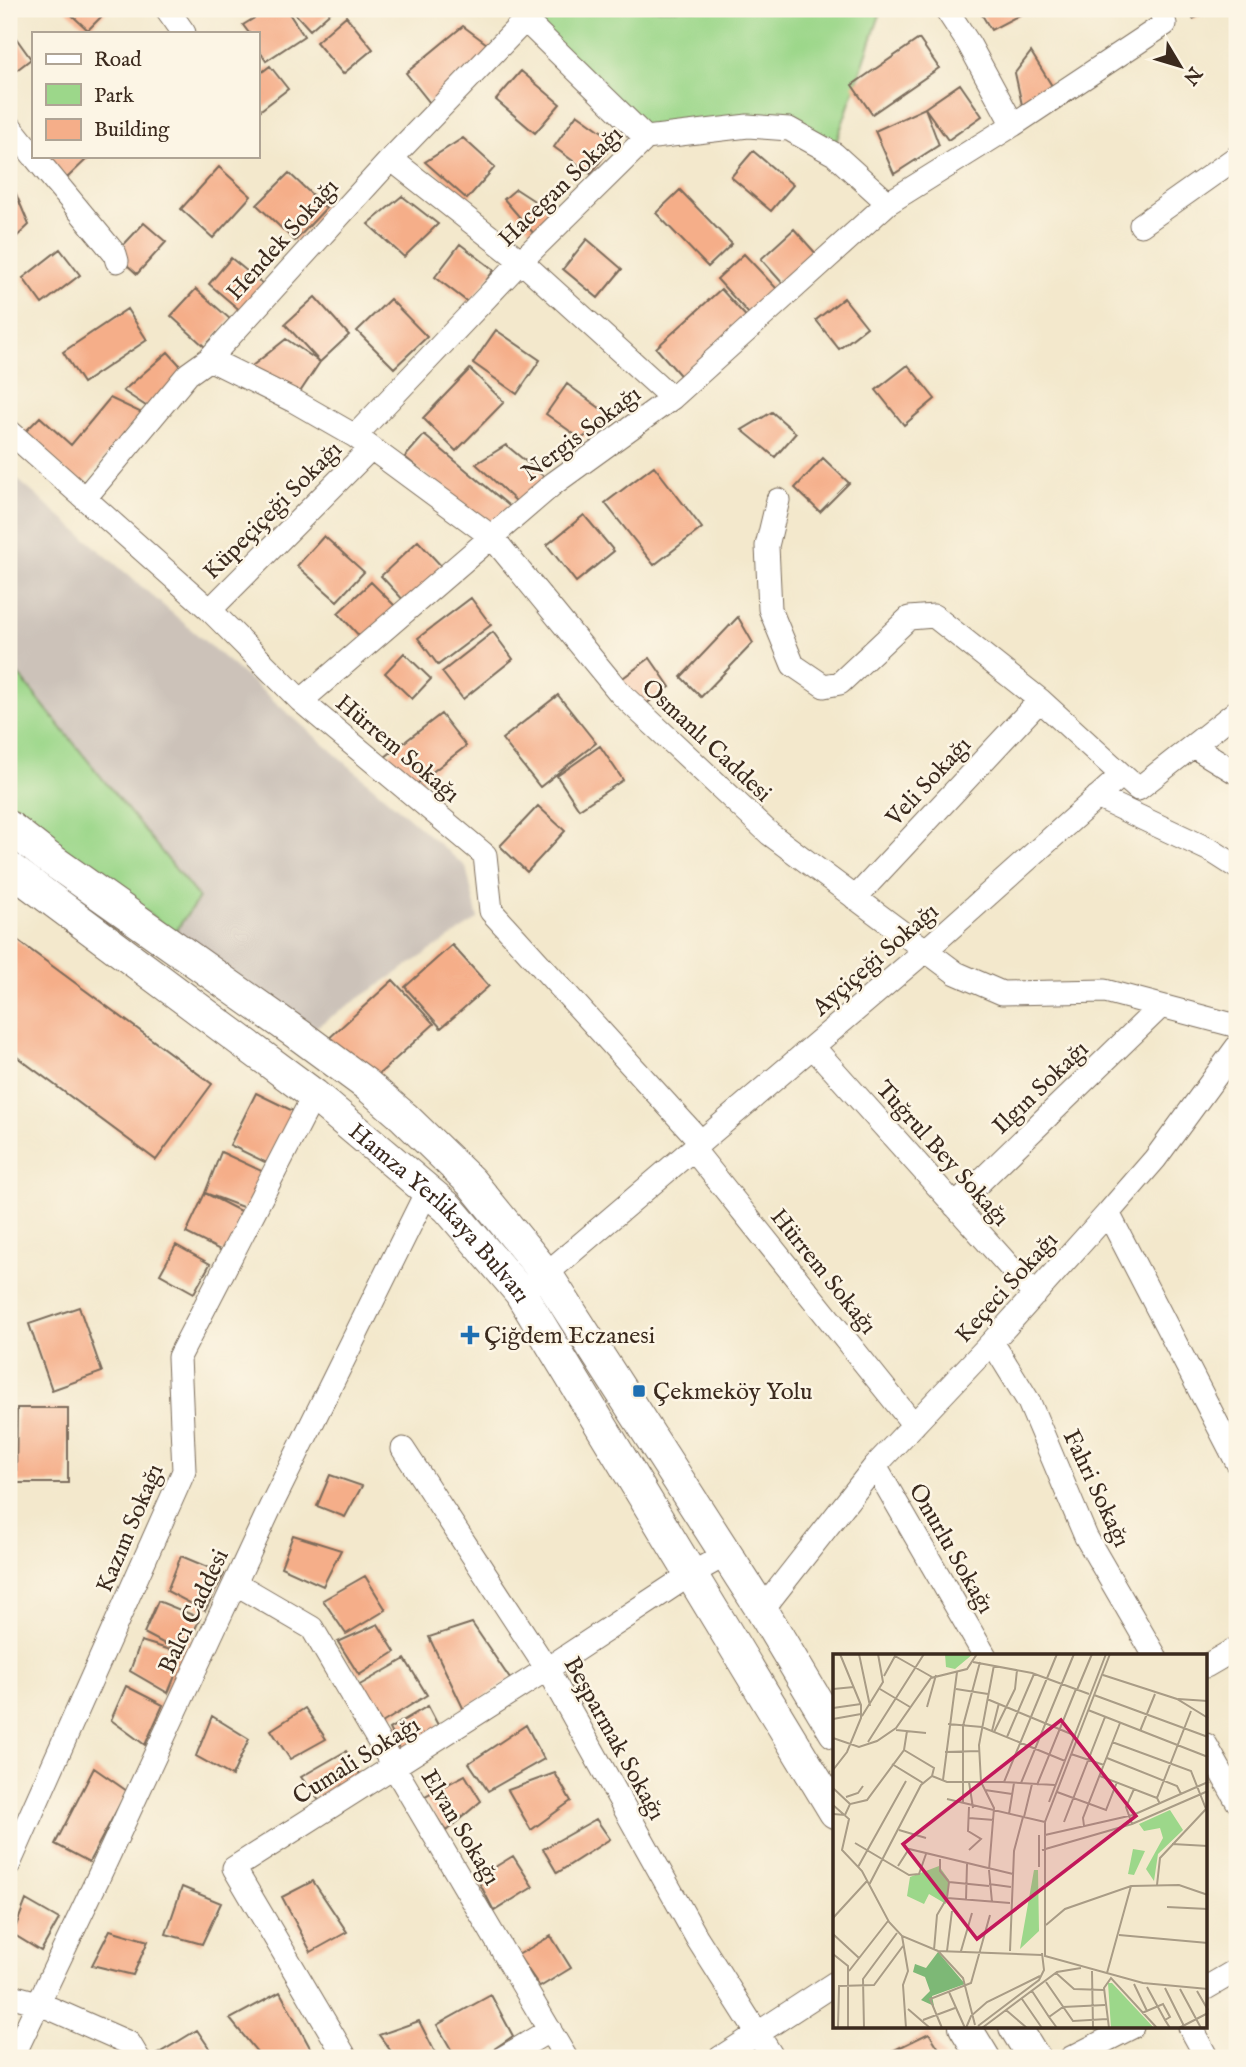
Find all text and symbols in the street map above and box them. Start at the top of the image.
legend [32,32,259,158]
north arrow [1144,32,1214,102]
text: Road [94,47,142,74]
text: N [1177,61,1207,90]
text: Park [94,83,135,110]
text: Building [94,117,170,144]
street label: Hacegan Sokağı [492,120,630,254]
street label: Hendek Sokağı [220,172,346,308]
street label: Nergis Sokağı [516,379,647,489]
street label: Küpeçiçeği Sokağı [197,435,349,587]
street label: Osmanlı Caddesi [634,673,778,809]
street label: Hürrem Sokağı [328,688,466,810]
street label: Veli Sokağı [879,731,978,834]
street label: Ayçiçeği Sokağı [806,897,946,1024]
street label: Ilgın Sokağı [986,1035,1096,1142]
street label: Tuğrul Bey Sokağı [868,1075,1016,1233]
street label: Hamza Yerlikaya Bulvarı [341,1117,537,1309]
street label: Hürrem Sokağı [763,1203,883,1341]
street label: Keçeci Sokağı [949,1226,1065,1350]
place label: Çiğdem Eczanesi [484,1321,655,1352]
marker: Çiğdem Eczanesi [462,1327,478,1343]
place label: Çekmeköy Yolu [653,1377,813,1408]
marker: Çekmeköy Yolu [631,1383,647,1399]
street label: Fahri Sokağı [1055,1425,1136,1552]
street label: Kazım Sokağı [89,1460,171,1598]
street label: Onurlu Sokağı [901,1478,1001,1620]
street label: Balcı Caddesi [152,1544,237,1679]
street label: Beşparmak Sokağı [556,1651,671,1826]
inset map [833,1654,1208,2028]
street label: Cumali Sokağı [287,1710,426,1813]
street label: Elvan Sokağı [413,1764,506,1891]

